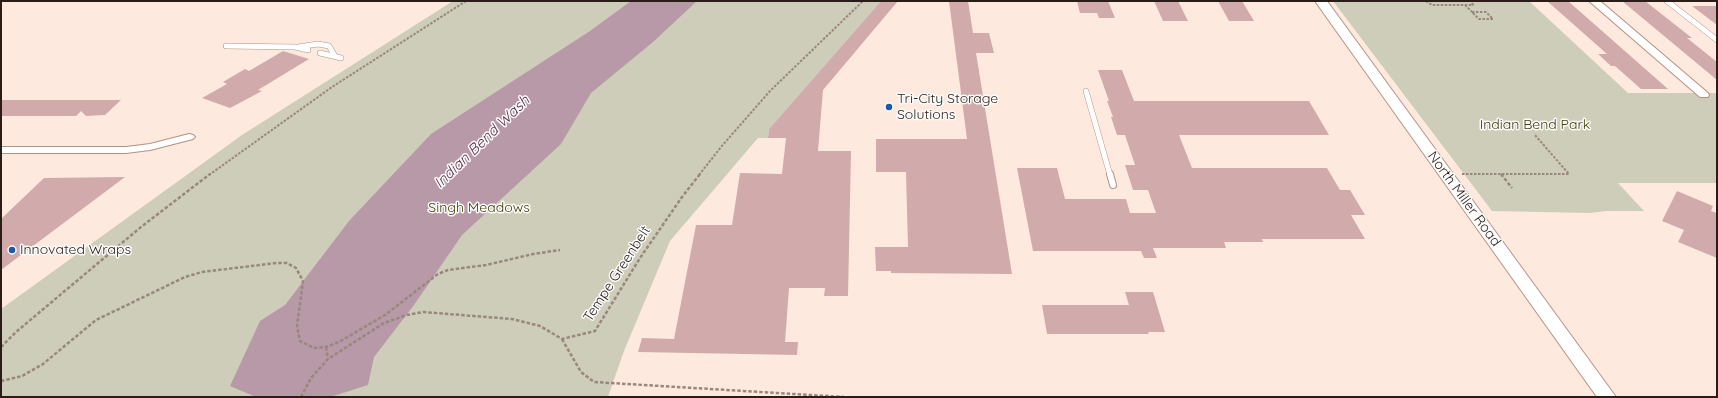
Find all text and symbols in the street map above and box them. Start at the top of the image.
place label: Tri-City Storage Solutions [897,91,998,124]
water label: Indian Bend Wash [431,92,533,192]
marker: Tri-City Storage Solutions [884,102,894,112]
park label: Indian Bend Park [1480,117,1590,133]
street label: North Miller Road [1424,148,1504,250]
park label: Singh Meadows [428,200,530,216]
street label: Tempe Greenbelt [580,223,654,325]
place label: Innovated Wraps [20,242,131,258]
marker: Innovated Wraps [7,245,17,255]

